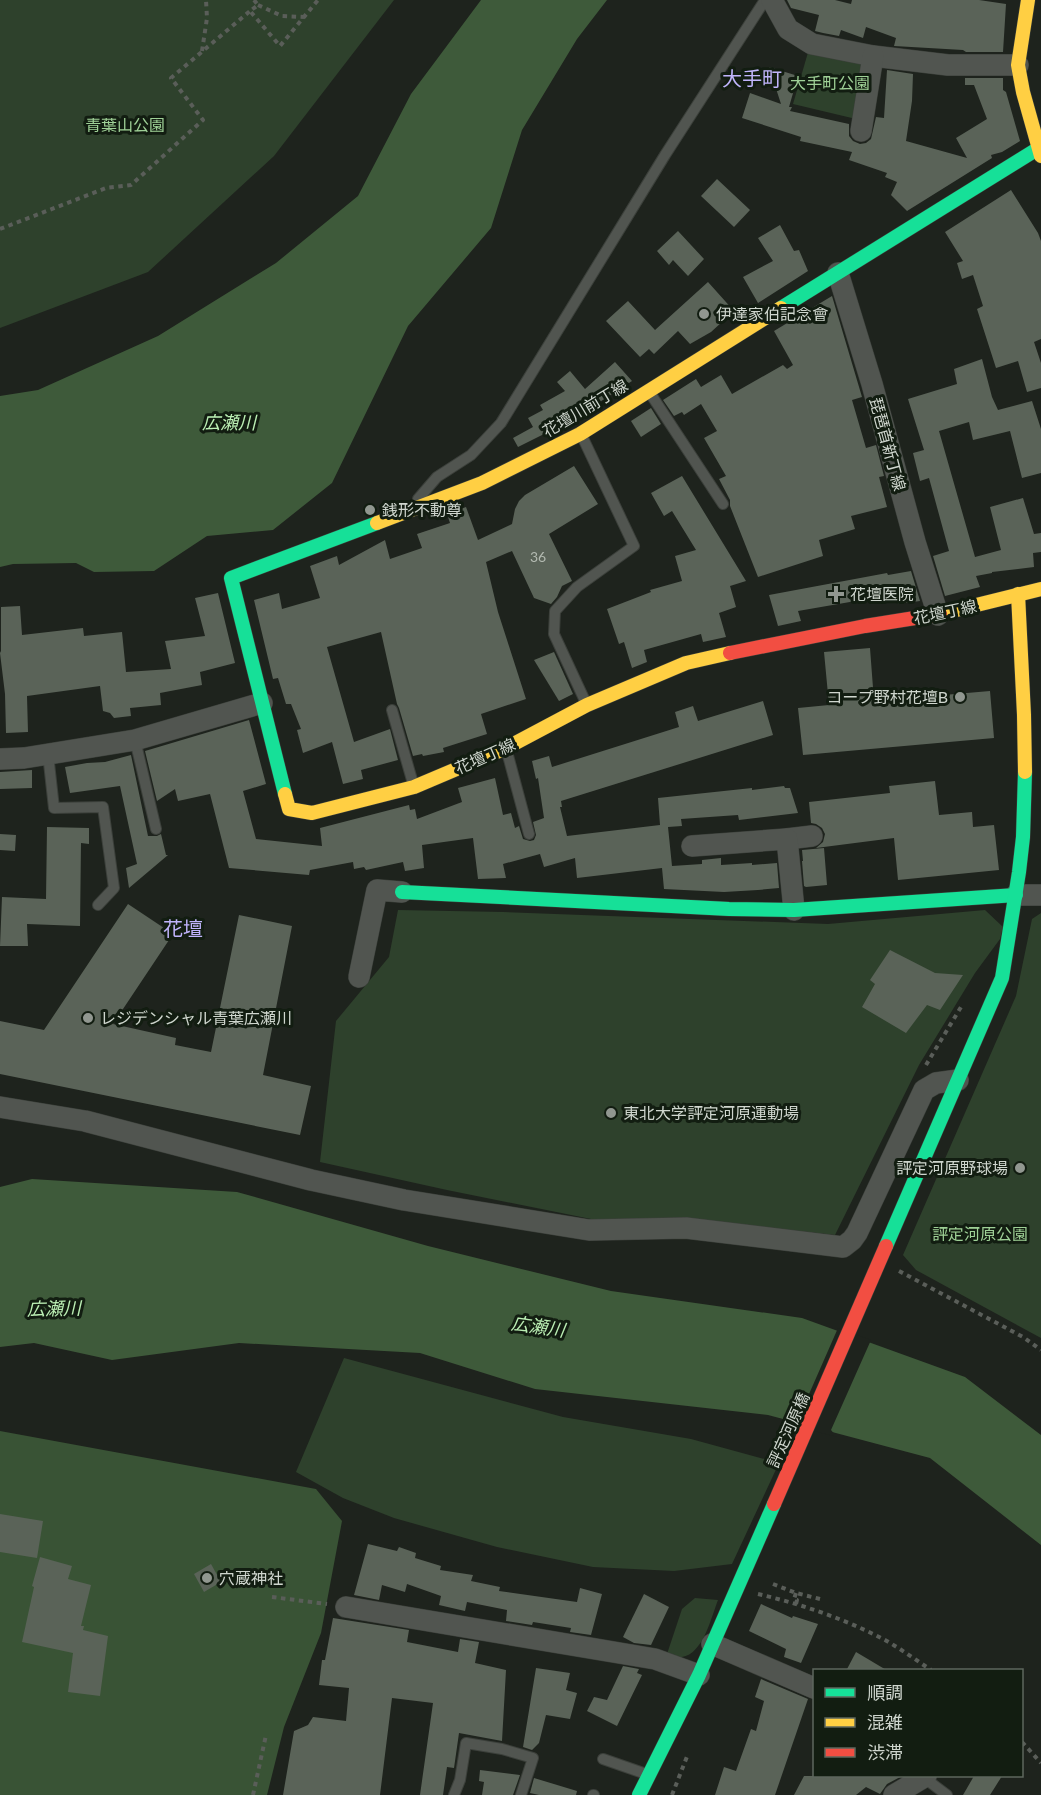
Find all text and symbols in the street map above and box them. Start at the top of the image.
district label: 大手町 [722,66,782,90]
park label: 大手町公園 [790,73,870,92]
park label: 青葉山公園 [85,115,165,134]
place label: 伊達家伯記念會 [716,304,828,323]
marker: 伊達家伯記念會 [697,307,711,321]
street label: 花壇川前丁線 [539,375,631,440]
street label: 琵琶首新丁線 [867,395,910,493]
water label: 広瀬川 [202,411,258,433]
place label: 銭形不動尊 [382,500,462,519]
marker: 銭形不動尊 [363,503,377,517]
house number: 36 [530,548,546,565]
place label: 花壇医院 [850,584,914,603]
marker: 花壇医院 [827,585,845,603]
street label: 花壇丁線 [912,596,978,627]
place label: コープ野村花壇B [827,687,948,706]
marker: コープ野村花壇B [953,690,967,704]
street label: 花壇丁線 [452,734,518,777]
district label: 花壇 [163,916,203,940]
place label: レジデンシャル青葉広瀬川 [100,1008,292,1027]
marker: レジデンシャル青葉広瀬川 [81,1011,95,1025]
place label: 東北大学評定河原運動場 [623,1103,799,1122]
marker: 東北大学評定河原運動場 [604,1106,618,1120]
place label: 評定河原野球場 [896,1158,1008,1177]
marker: 評定河原野球場 [1013,1161,1027,1175]
park label: 評定河原公園 [932,1224,1028,1243]
water label: 広瀬川 [27,1296,83,1319]
water label: 広瀬川 [510,1311,568,1341]
street label: 評定河原橋 [763,1389,812,1470]
place label: 穴蔵神社 [219,1568,283,1587]
marker: 穴蔵神社 [200,1571,214,1585]
legend [813,1669,1023,1777]
text: 順調 [867,1681,903,1703]
text: 混雑 [867,1711,903,1733]
text: 渋滞 [867,1741,903,1763]

